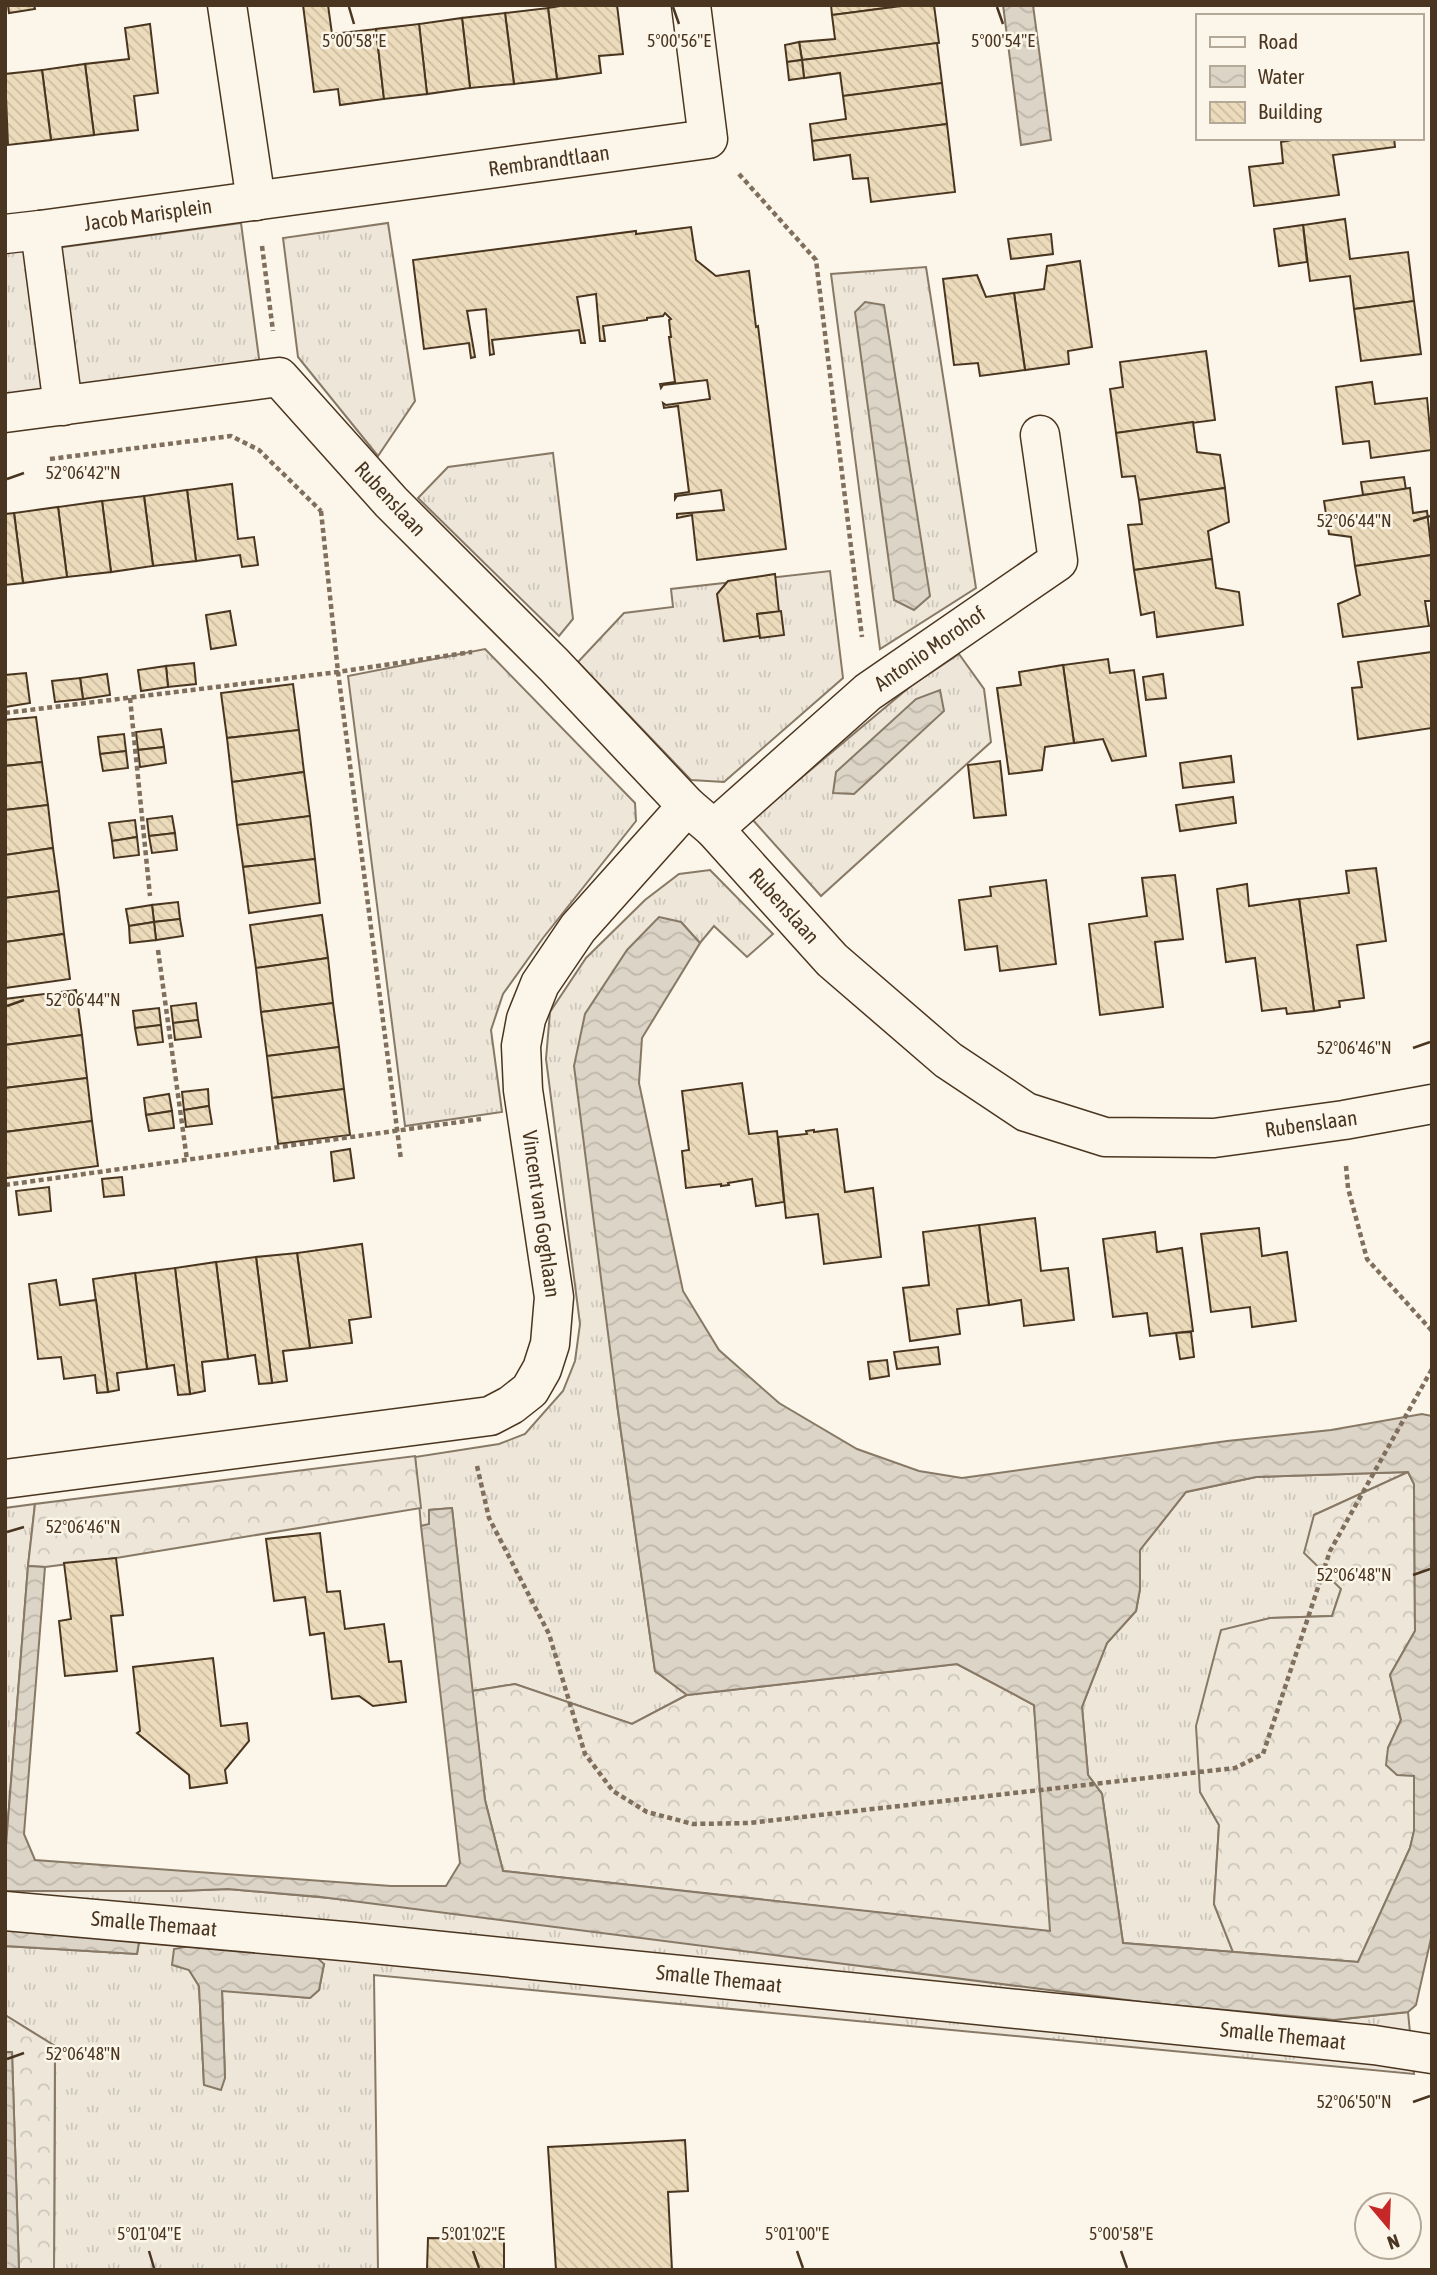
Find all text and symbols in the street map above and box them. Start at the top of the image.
legend [1196,14,1423,140]
text: Road [1258,29,1298,53]
text: 5°00'58"E [322,30,386,51]
text: 5°00'56"E [647,30,711,51]
text: 5°00'54"E [971,30,1035,51]
text: Water [1258,64,1305,88]
text: Building [1258,99,1322,123]
street label: Rembrandtlaan [487,140,611,180]
street label: Jacob Marisplein [82,193,213,235]
street label: Rubenslaan [350,456,431,541]
text: 52°06'42"N [45,462,121,483]
text: 52°06'44"N [1316,510,1392,531]
street label: Antonio Morohof [869,601,990,695]
street label: Rubenslaan [745,863,825,948]
text: 52°06'44"N [45,989,121,1010]
text: 52°06'46"N [1316,1037,1392,1058]
street label: Rubenslaan [1263,1105,1359,1141]
street label: Vincent van Goghlaan [518,1129,566,1299]
text: 52°06'46"N [45,1516,121,1537]
text: 52°06'48"N [1316,1564,1392,1585]
street label: Smalle Themaat [90,1906,218,1940]
street label: Smalle Themaat [655,1959,783,1997]
street label: Smalle Themaat [1219,2016,1347,2054]
text: 52°06'48"N [45,2043,121,2064]
text: 52°06'50"N [1316,2091,1392,2112]
north arrow [1353,2191,1423,2261]
text: 5°01'04"E [117,2223,181,2244]
text: 5°01'02"E [441,2223,505,2244]
text: 5°01'00"E [765,2223,829,2244]
text: 5°00'58"E [1089,2223,1153,2244]
text: N [1385,2230,1402,2254]

